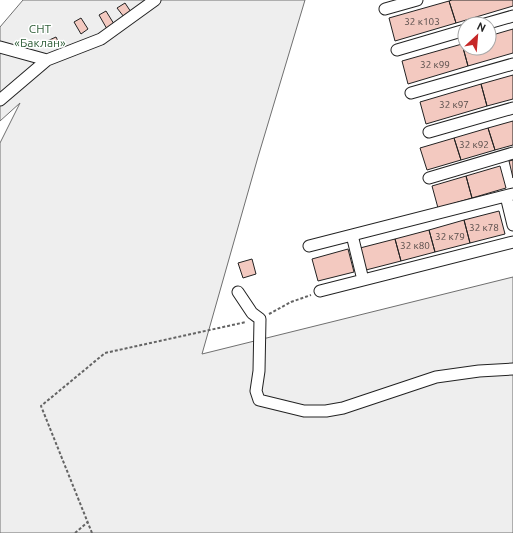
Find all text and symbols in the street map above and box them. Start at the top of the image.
house number: 32 к103 [404,16,440,27]
north arrow [457,16,497,56]
text: N [475,20,488,34]
park label: СНТ «Баклан» [14,22,66,49]
house number: 32 к99 [420,59,450,70]
house number: 32 к97 [439,99,469,110]
house number: 32 к92 [459,139,489,150]
house number: 32 к78 [469,222,499,233]
house number: 32 к79 [435,231,465,242]
house number: 32 к80 [400,240,430,251]

